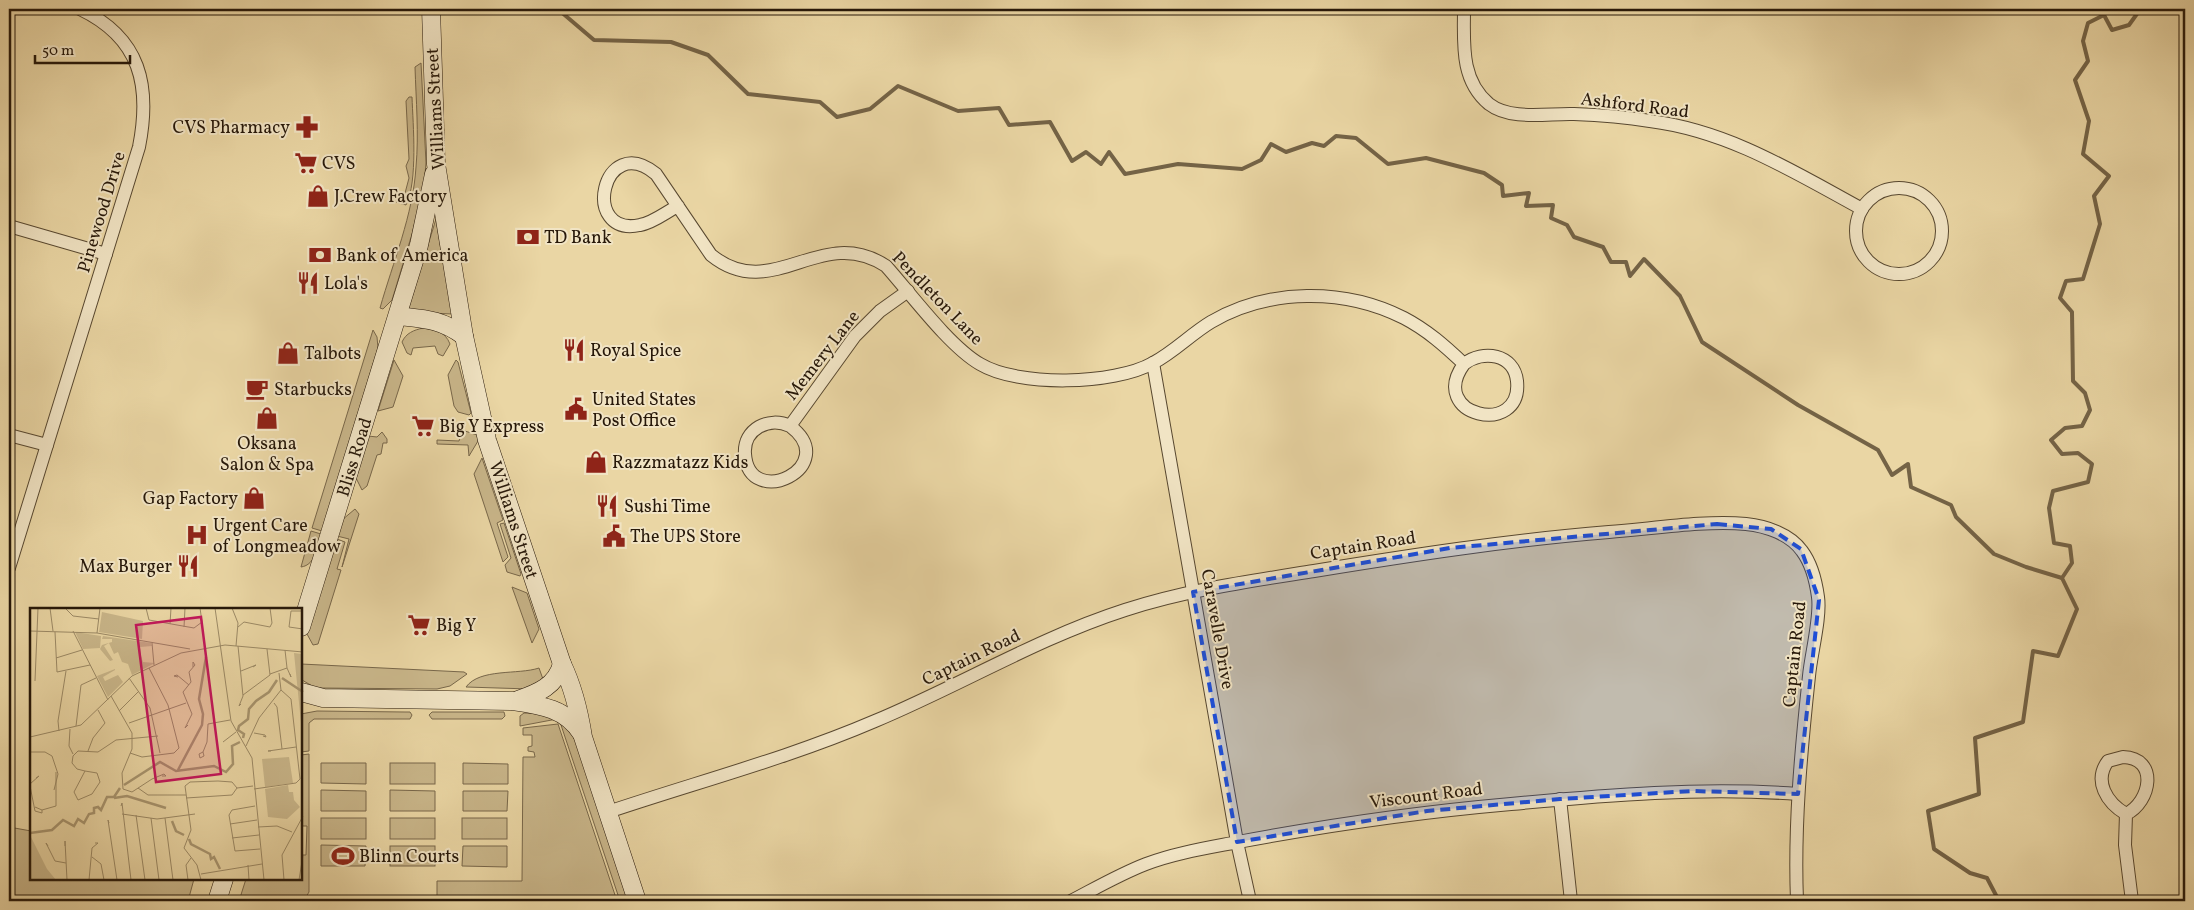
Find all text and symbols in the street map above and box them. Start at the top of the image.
scale bar [35,32,130,64]
text: 50 m [42,41,74,62]
street label: Williams Street [421,47,452,171]
street label: Ashford Road [1579,87,1690,126]
pharmacy icon: CVS Pharmacy [294,114,320,140]
place label: CVS Pharmacy [173,116,290,141]
street label: Pinewood Drive [72,149,133,276]
supermarket icon: CVS [293,150,319,176]
place label: CVS [322,152,356,177]
shop icon: J.Crew Factory [305,183,331,209]
place label: J.Crew Factory [334,185,447,210]
bank icon: TD Bank [515,224,541,250]
place label: TD Bank [544,226,612,251]
bank icon: Bank of America [307,242,333,268]
place label: Bank of America [336,244,469,269]
street label: Pendleton Lane [886,247,988,352]
restaurant icon: Lola's [295,270,321,296]
place label: Lola's [324,272,368,297]
street label: Memery Lane [780,306,866,406]
restaurant icon: Royal Spice [561,337,587,363]
place label: Royal Spice [590,339,681,364]
shop icon: Talbots [275,340,301,366]
place label: Talbots [304,342,361,367]
cafe icon: Starbucks [244,376,270,402]
place label: Starbucks [274,378,352,403]
place label: United States Post Office [592,388,696,434]
public building icon: United States Post Office [563,396,589,422]
shop icon: Oksana Salon & Spa [254,405,280,431]
supermarket icon: Big Y Express [410,413,436,439]
street label: Bliss Road [332,415,379,500]
place label: Big Y Express [439,415,544,440]
place label: Oksana Salon & Spa [220,432,314,478]
shop icon: Razzmatazz Kids [583,449,609,475]
place label: Razzmatazz Kids [612,451,748,476]
street label: Williams Street [482,458,543,583]
shop icon: Gap Factory [241,485,267,511]
place label: Gap Factory [143,487,238,512]
restaurant icon: Sushi Time [594,493,620,519]
place label: Sushi Time [624,495,711,520]
place label: Urgent Care of Longmeadow [213,514,341,560]
hospital icon: Urgent Care of Longmeadow [184,522,210,548]
public building icon: The UPS Store [601,523,627,549]
place label: The UPS Store [630,525,741,550]
street label: Captain Road [1309,526,1418,567]
restaurant icon: Max Burger [175,553,201,579]
place label: Max Burger [79,555,172,580]
street label: Caravelle Drive [1194,567,1239,691]
street label: Captain Road [1777,600,1814,709]
inset map [30,608,302,880]
supermarket icon: Big Y [406,612,432,638]
place label: Big Y [436,614,476,639]
street label: Captain Road [918,624,1025,693]
street label: Viscount Road [1368,777,1484,816]
sports icon: Blinn Courts [330,843,356,869]
place label: Blinn Courts [359,845,459,870]

